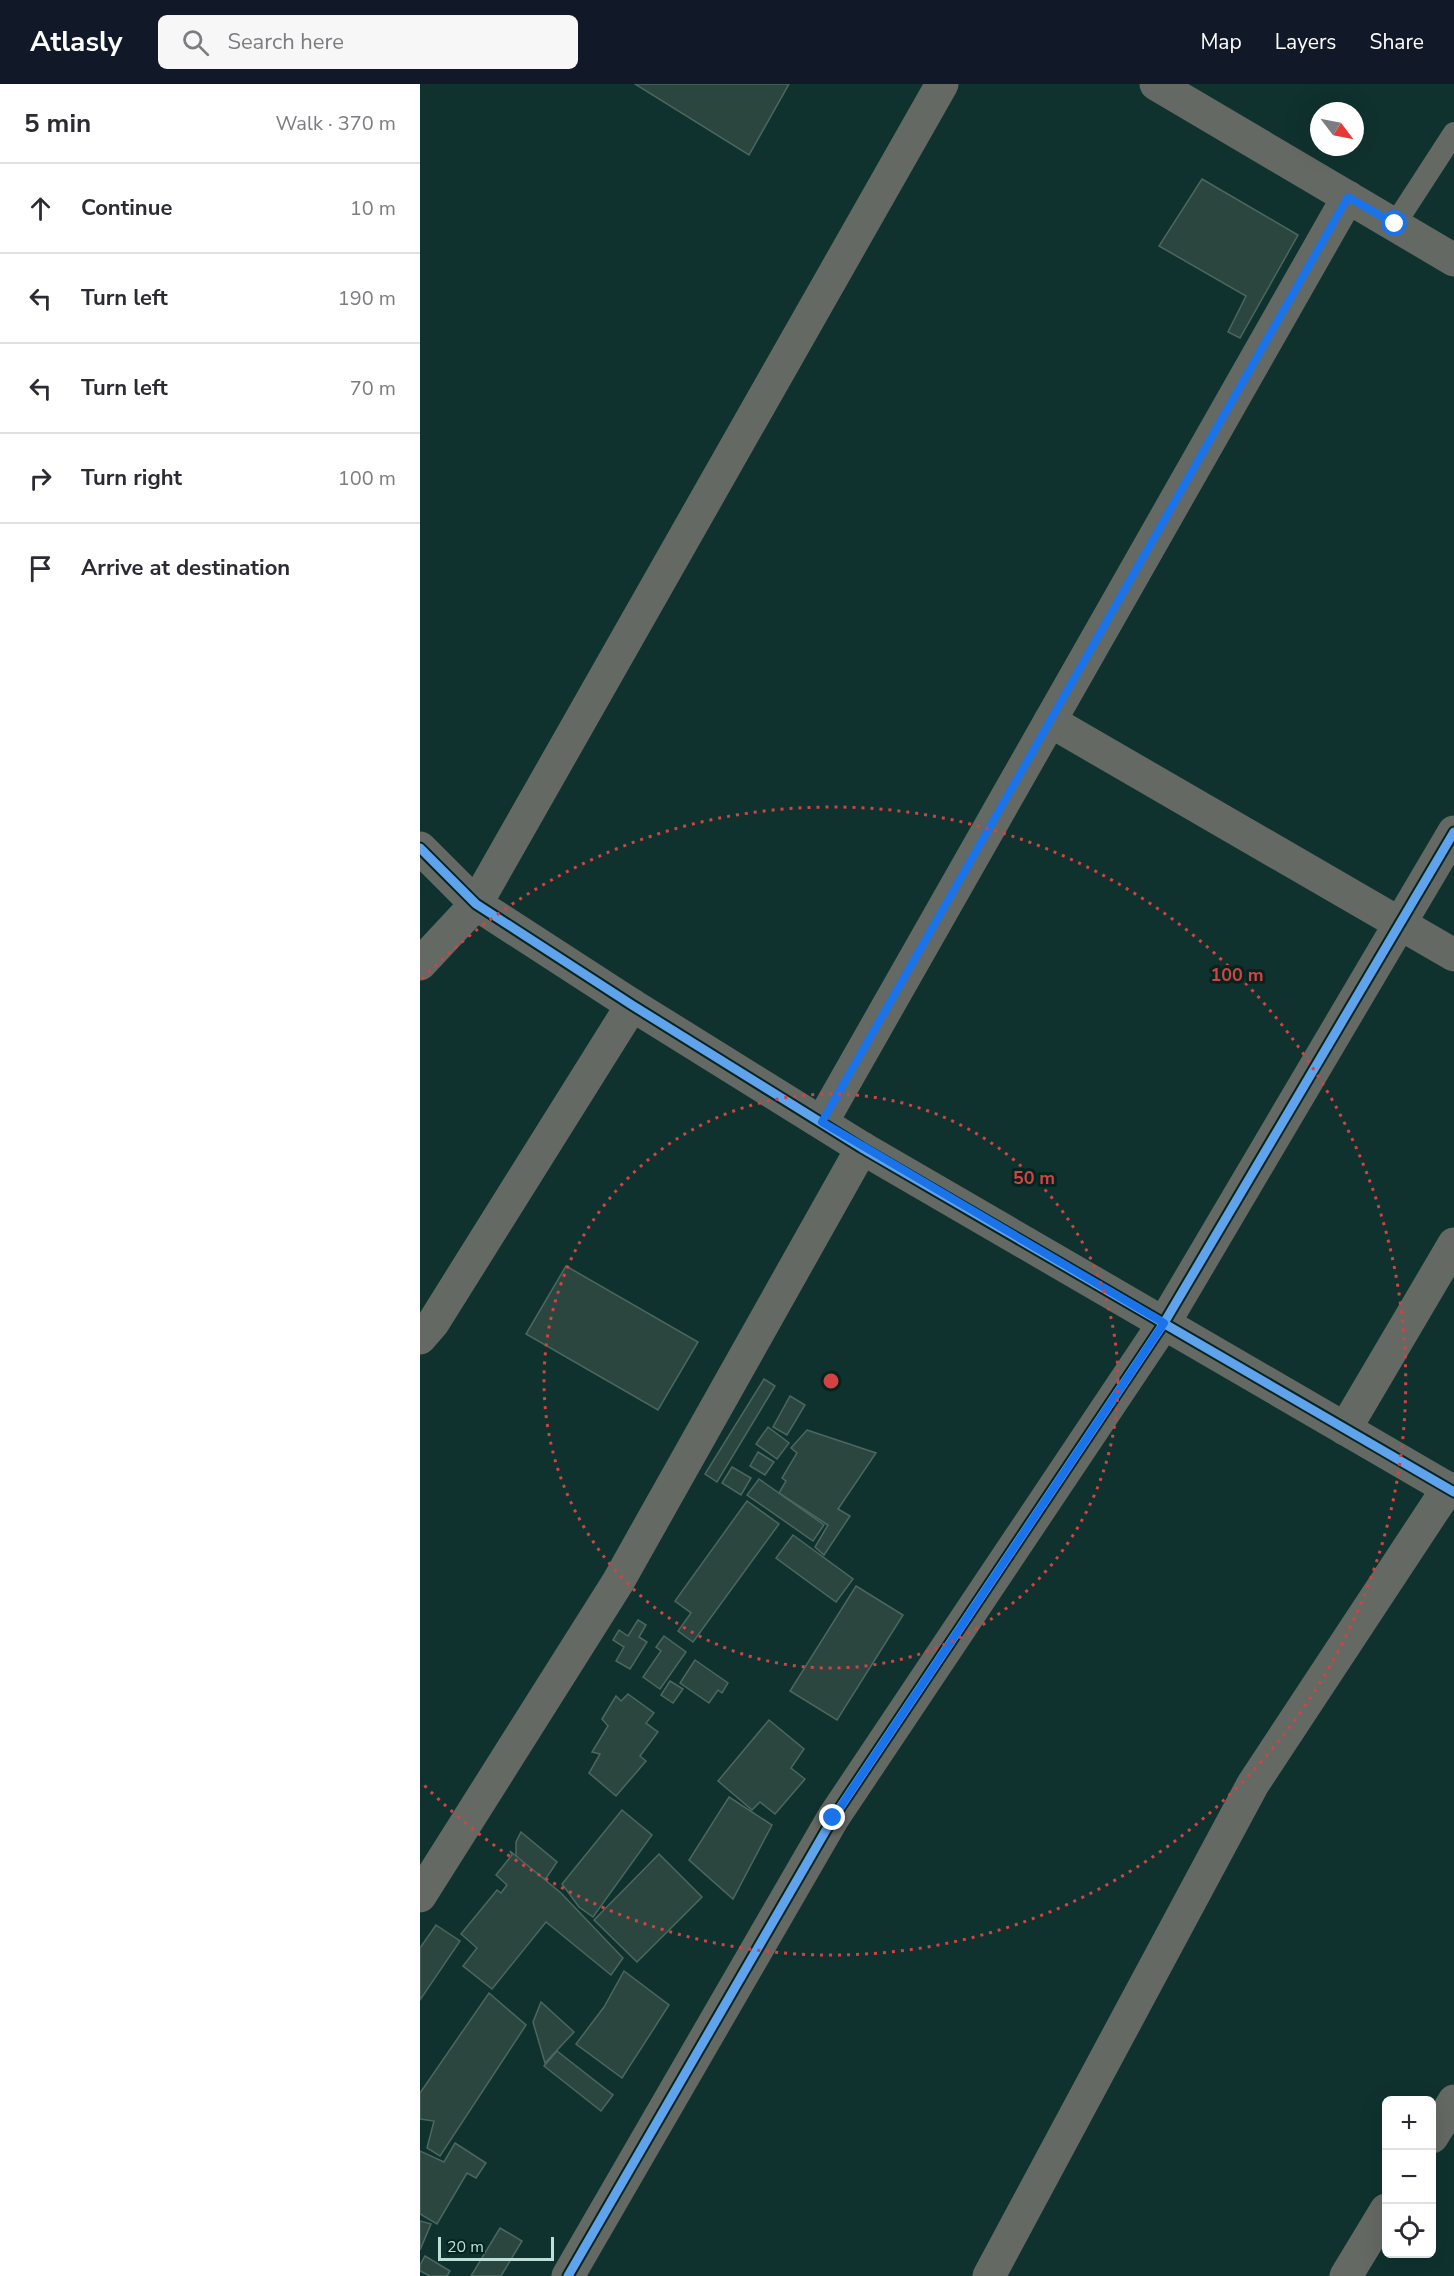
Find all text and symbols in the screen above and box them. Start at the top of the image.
search box [158,15,578,69]
text: Atlasly [30,23,122,61]
icon: search [179,26,212,59]
text: Search here [227,27,344,57]
text: Map [1200,28,1242,56]
text: Layers [1275,28,1336,56]
text: Share [1369,28,1424,56]
north arrow [1310,102,1364,156]
text: 5 min [24,106,91,141]
text: Walk · 370 m [276,110,396,137]
icon: ahead [24,192,57,225]
text: Continue [81,193,172,223]
text: 10 m [350,195,396,222]
route start [1381,210,1407,236]
icon: left [24,282,57,315]
text: Turn left [81,283,168,313]
text: 190 m [338,285,396,312]
icon: left [24,372,57,405]
text: Turn left [81,373,168,403]
text: 70 m [350,375,396,402]
icon: right [24,462,57,495]
text: Turn right [81,463,182,493]
text: 100 m [338,465,396,492]
icon: arrive [24,552,57,585]
text: Arrive at destination [81,553,290,583]
text: 100 m [1210,963,1264,987]
text: 50 m [1013,1166,1055,1190]
centre of rings [821,1371,841,1391]
route end [819,1804,845,1830]
map controls [1382,2096,1436,2258]
button: + [1382,2096,1436,2150]
button: − [1382,2150,1436,2204]
button: locate [1382,2204,1436,2258]
scale bar [438,2234,554,2262]
text: 20 m [447,2236,484,2258]

